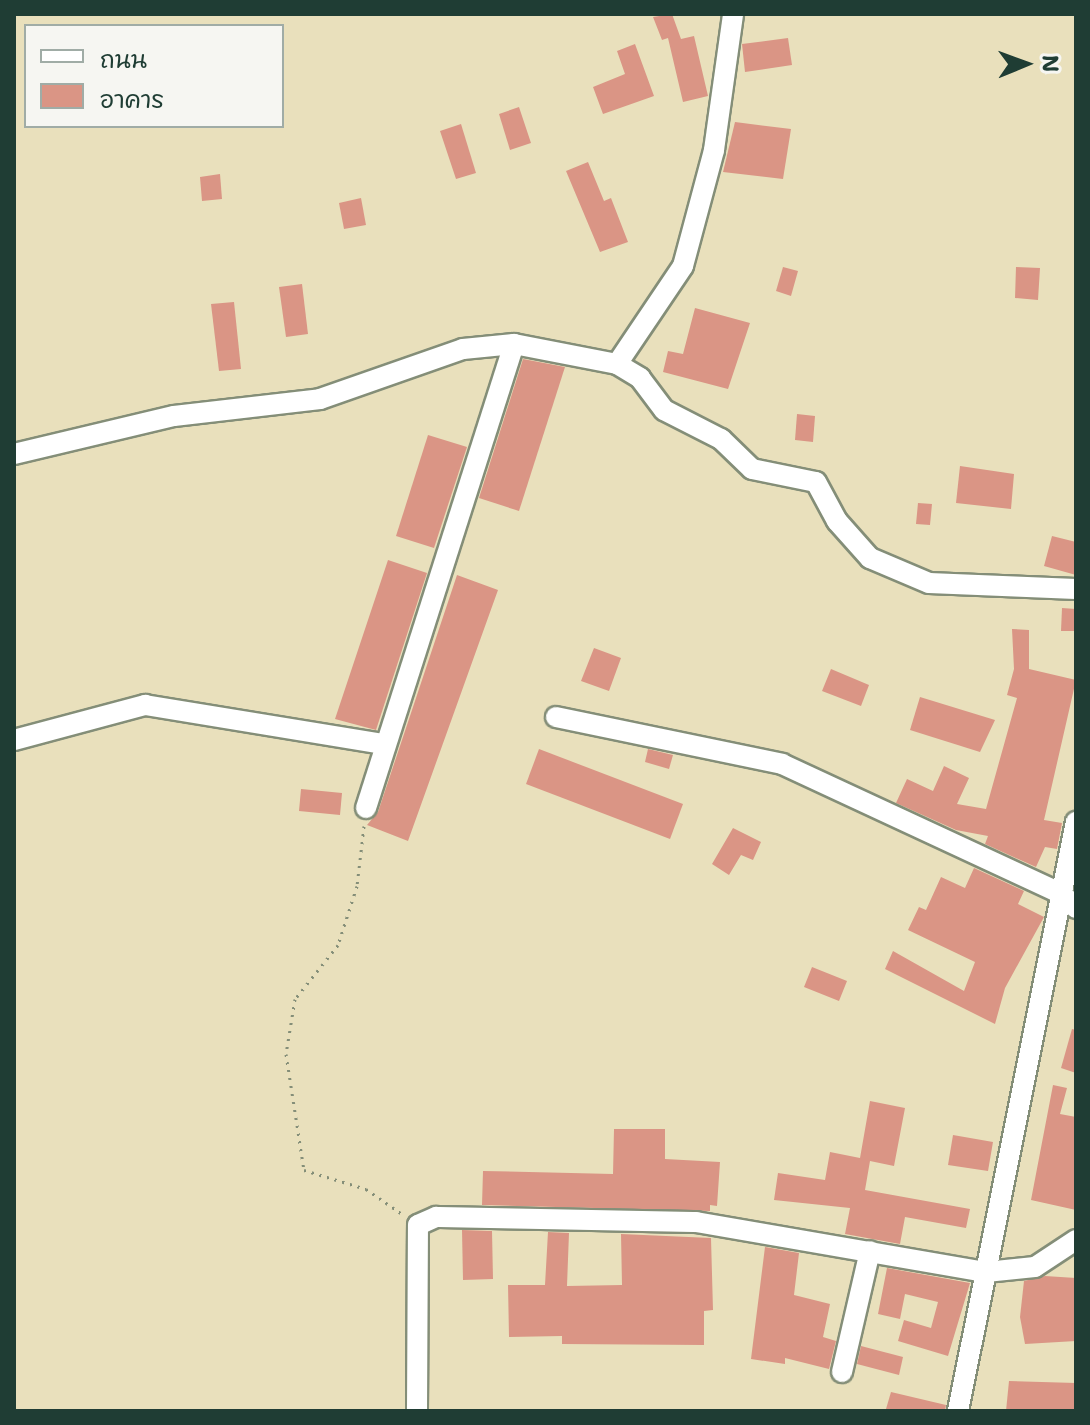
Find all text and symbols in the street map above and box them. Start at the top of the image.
legend [24,24,284,128]
north arrow [986,24,1066,104]
text: ถนน [100,44,147,76]
text: N [1036,55,1065,73]
text: อาคาร [100,84,164,116]

